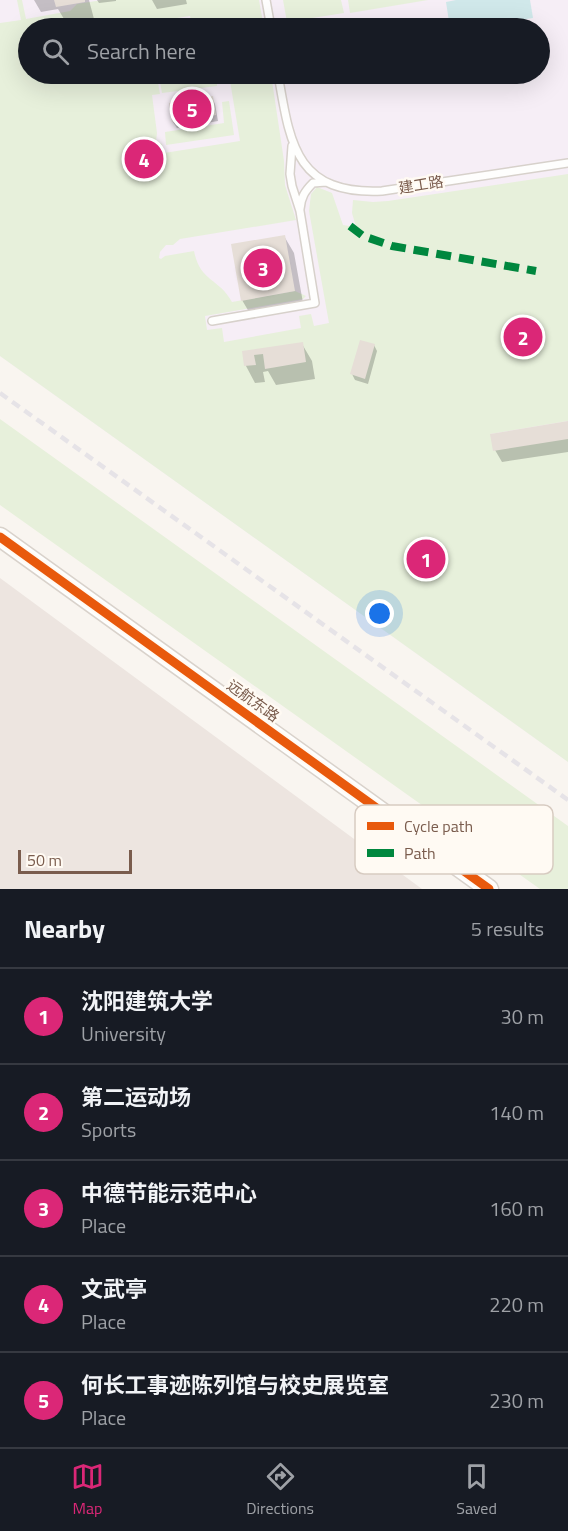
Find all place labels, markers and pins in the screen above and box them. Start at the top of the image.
pin: 5 [172,86,212,132]
pin: 4 [124,136,164,182]
pin: 3 [244,246,282,290]
pin: 2 [504,314,542,360]
pin: 1 [406,536,446,582]

